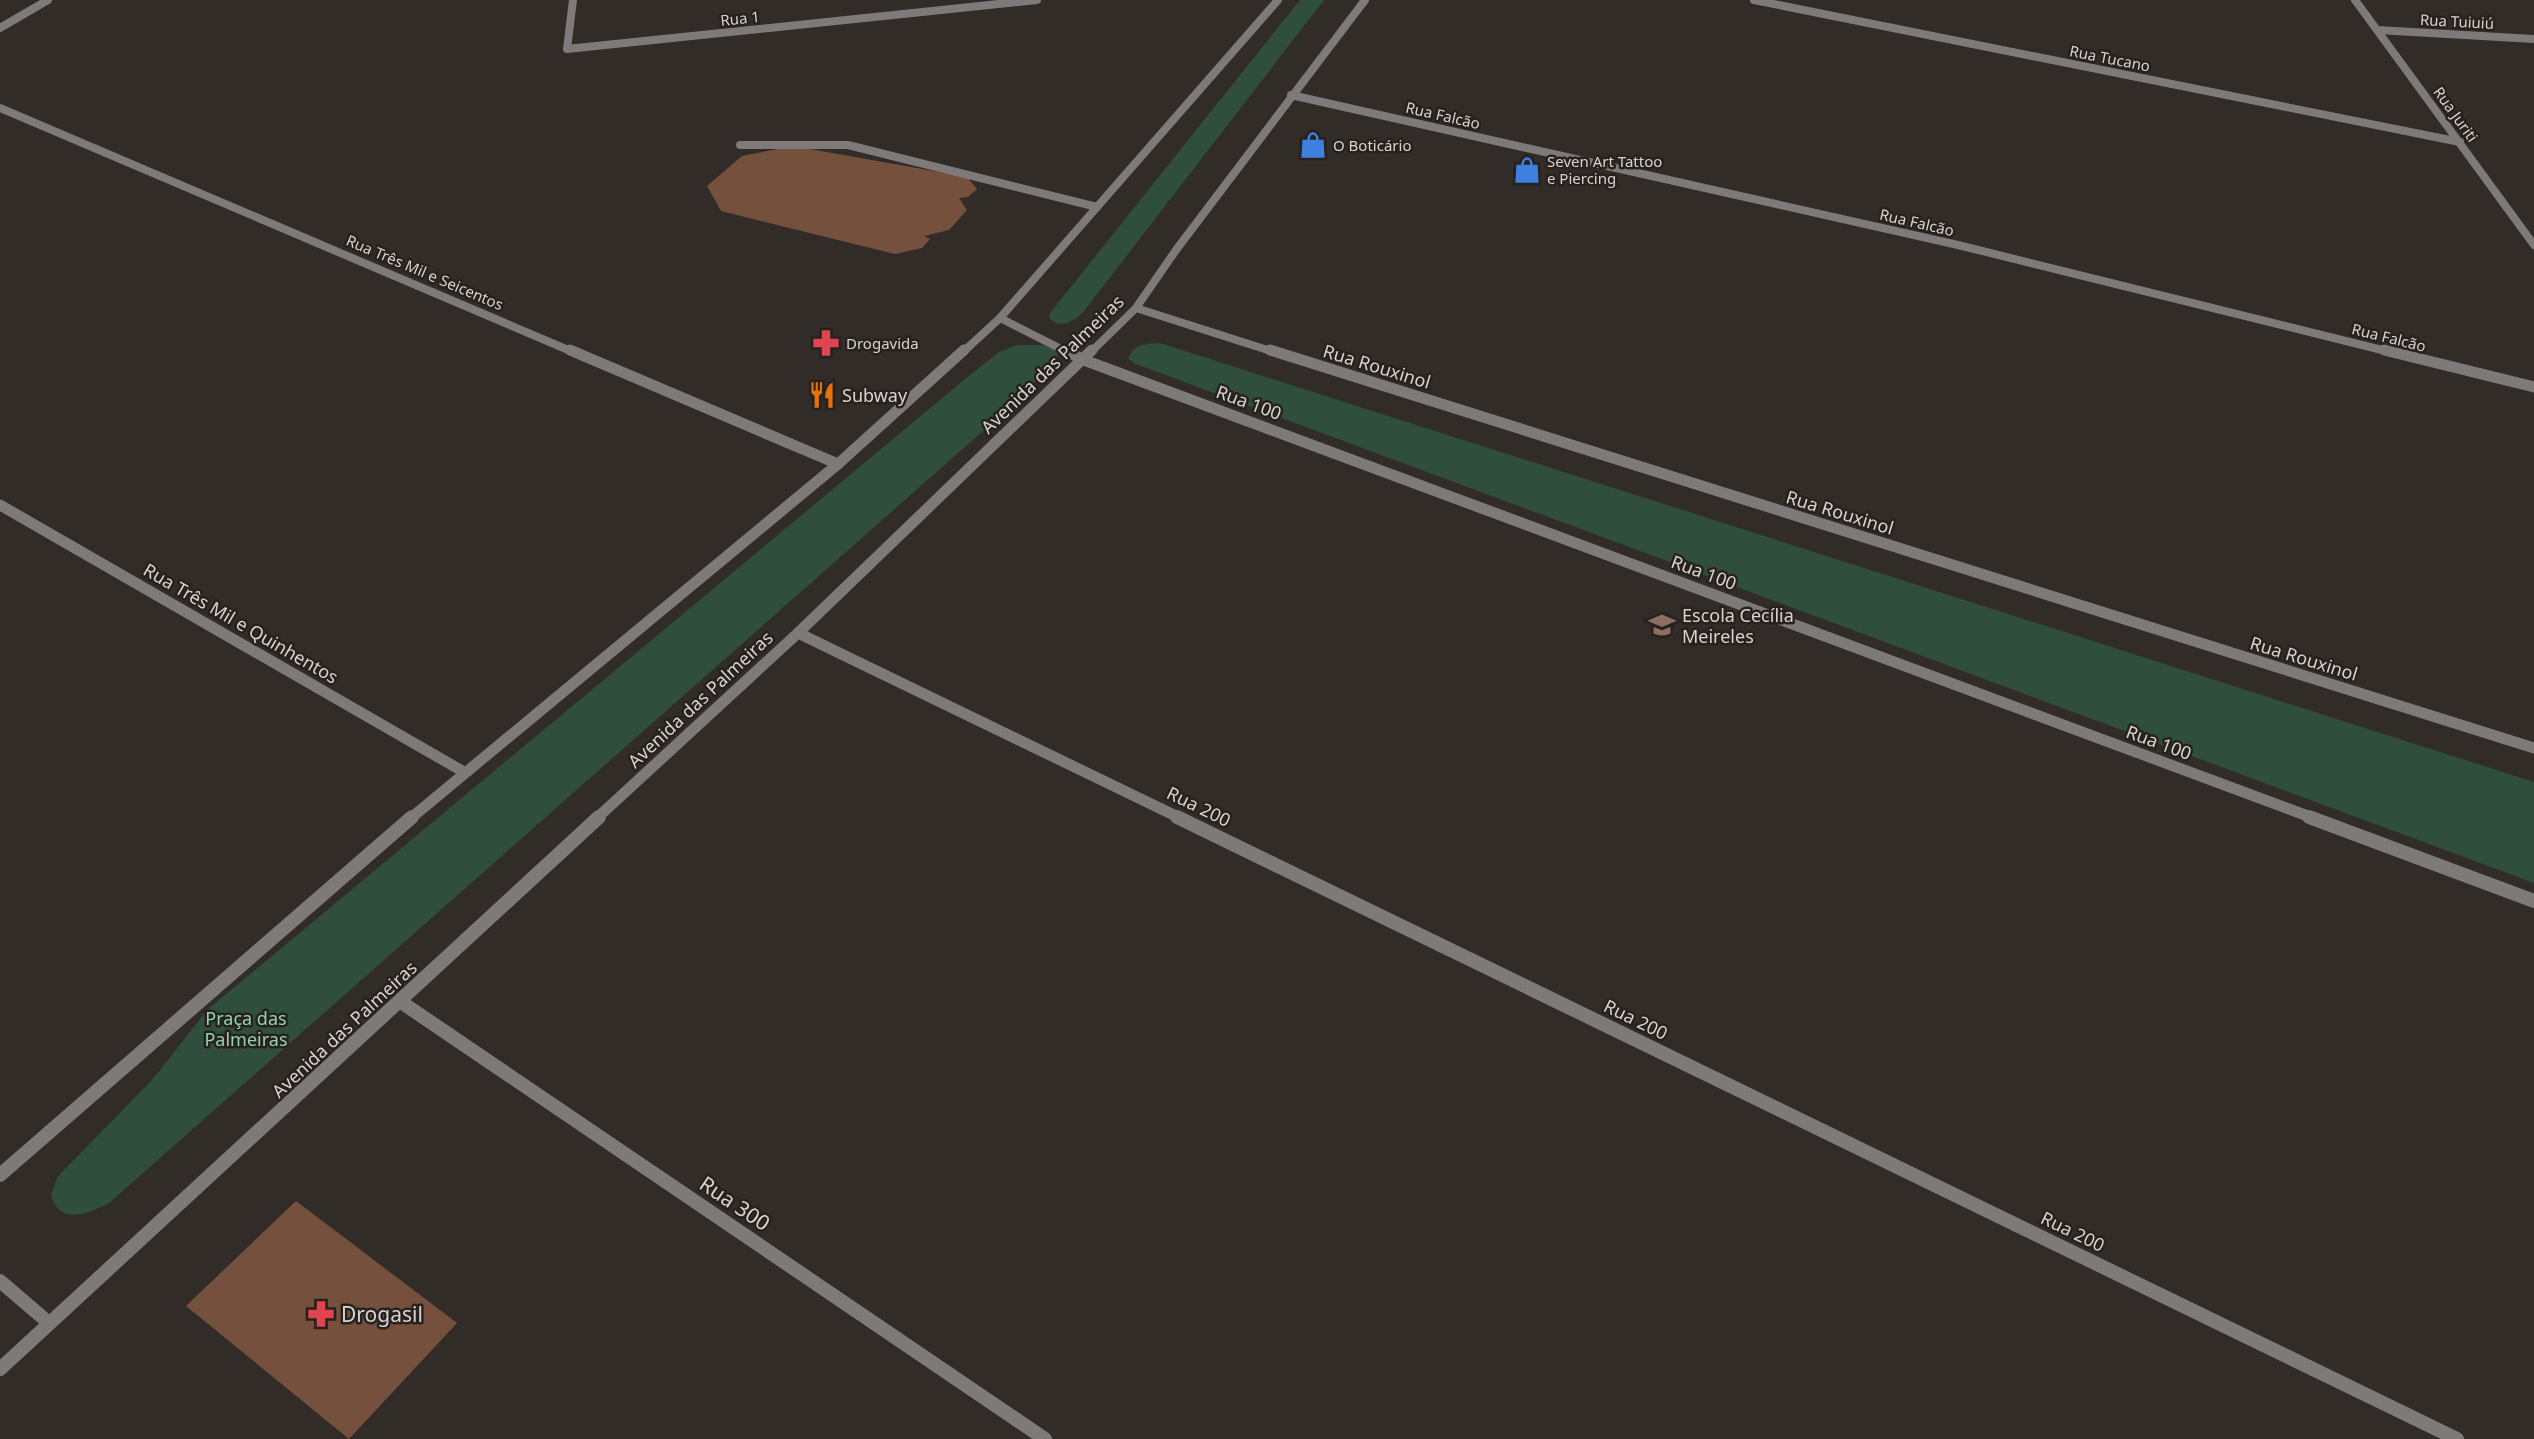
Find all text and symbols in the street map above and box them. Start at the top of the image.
street label: Rua 1 [719,6,761,30]
street label: Rua Tuiuiú [2419,9,2495,33]
street label: Rua Tucano [2068,40,2152,76]
street label: Rua Juriti [2429,82,2483,146]
street label: Rua Falcão [1404,97,1482,133]
shop icon: O Boticário [1298,130,1328,160]
place label: O Boticário [1333,135,1411,155]
place label: Seven Art Tattoo e Piercing [1547,151,1662,188]
shop icon: Seven Art Tattoo e Piercing [1512,155,1542,185]
street label: Rua Falcão [1878,204,1956,240]
street label: Rua Três Mil e Seicentos [343,230,507,314]
street label: Avenida das Palmeiras [975,289,1129,439]
street label: Rua Falcão [2350,318,2428,356]
pharmacy icon: Drogavida [811,328,841,358]
place label: Drogavida [846,333,919,353]
street label: Rua Rouxinol [1320,338,1434,394]
street label: Rua 100 [1213,379,1285,425]
restaurant icon: Subway [807,380,837,410]
place label: Subway [842,383,908,407]
street label: Rua Rouxinol [1783,484,1897,540]
street label: Rua 100 [1668,549,1740,595]
street label: Rua Três Mil e Quinhentos [139,557,343,689]
place label: Escola Cecília Meireles [1682,603,1794,648]
school or university icon: Escola Cecília Meireles [1647,610,1677,640]
street label: Avenida das Palmeiras [622,625,778,773]
street label: Rua Rouxinol [2247,630,2361,686]
street label: Rua 100 [2123,719,2195,765]
street label: Rua 200 [1163,780,1235,832]
street label: Avenida das Palmeiras [266,955,422,1103]
street label: Rua 200 [1600,993,1672,1045]
park label: Praça das Palmeiras [204,1006,288,1051]
street label: Rua 300 [694,1169,776,1237]
street label: Rua 200 [2037,1205,2109,1257]
pharmacy icon: Drogasil [306,1299,336,1329]
place label: Drogasil [341,1300,423,1328]

